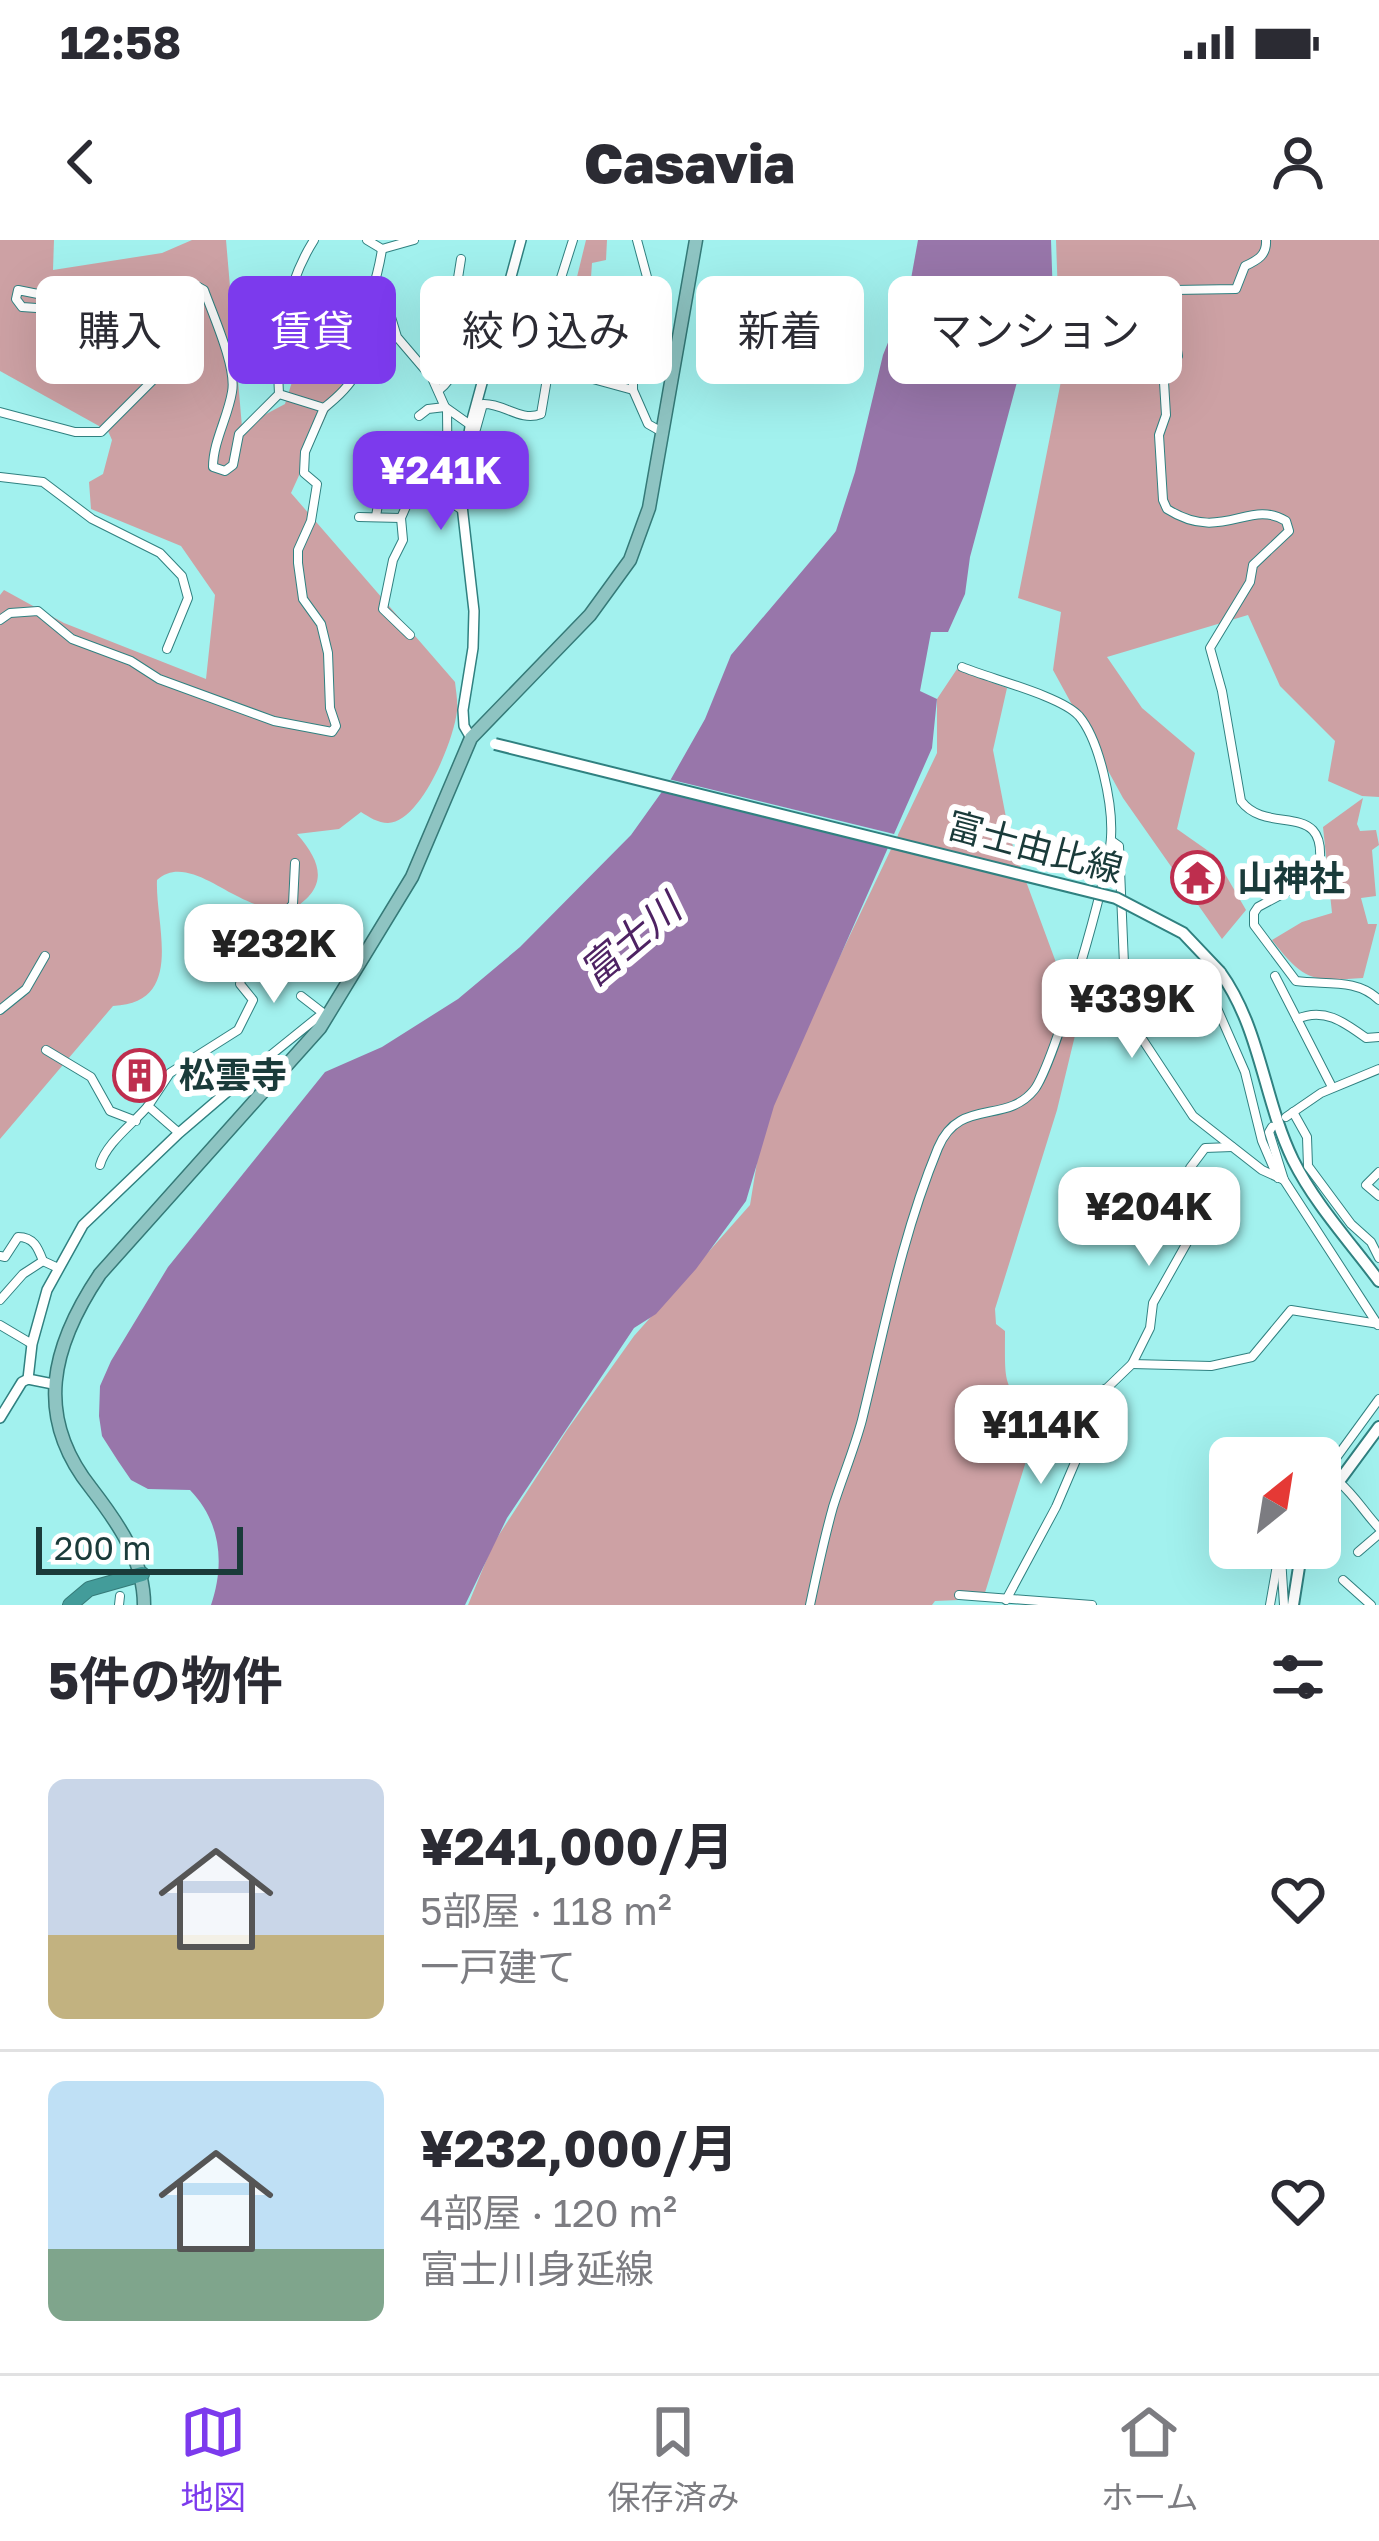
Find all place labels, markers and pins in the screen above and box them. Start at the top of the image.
pin: ¥241K [357,431,525,533]
temple icon: 山神社 [1170,850,1226,906]
place label: 山神社 [1237,856,1345,899]
pin: ¥232K [190,904,358,1006]
pin: ¥339K [1048,959,1216,1061]
building icon: 松雲寺 [112,1047,168,1103]
place label: 松雲寺 [179,1053,287,1096]
pin: ¥204K [1065,1167,1233,1269]
pin: ¥114K [957,1385,1125,1487]

